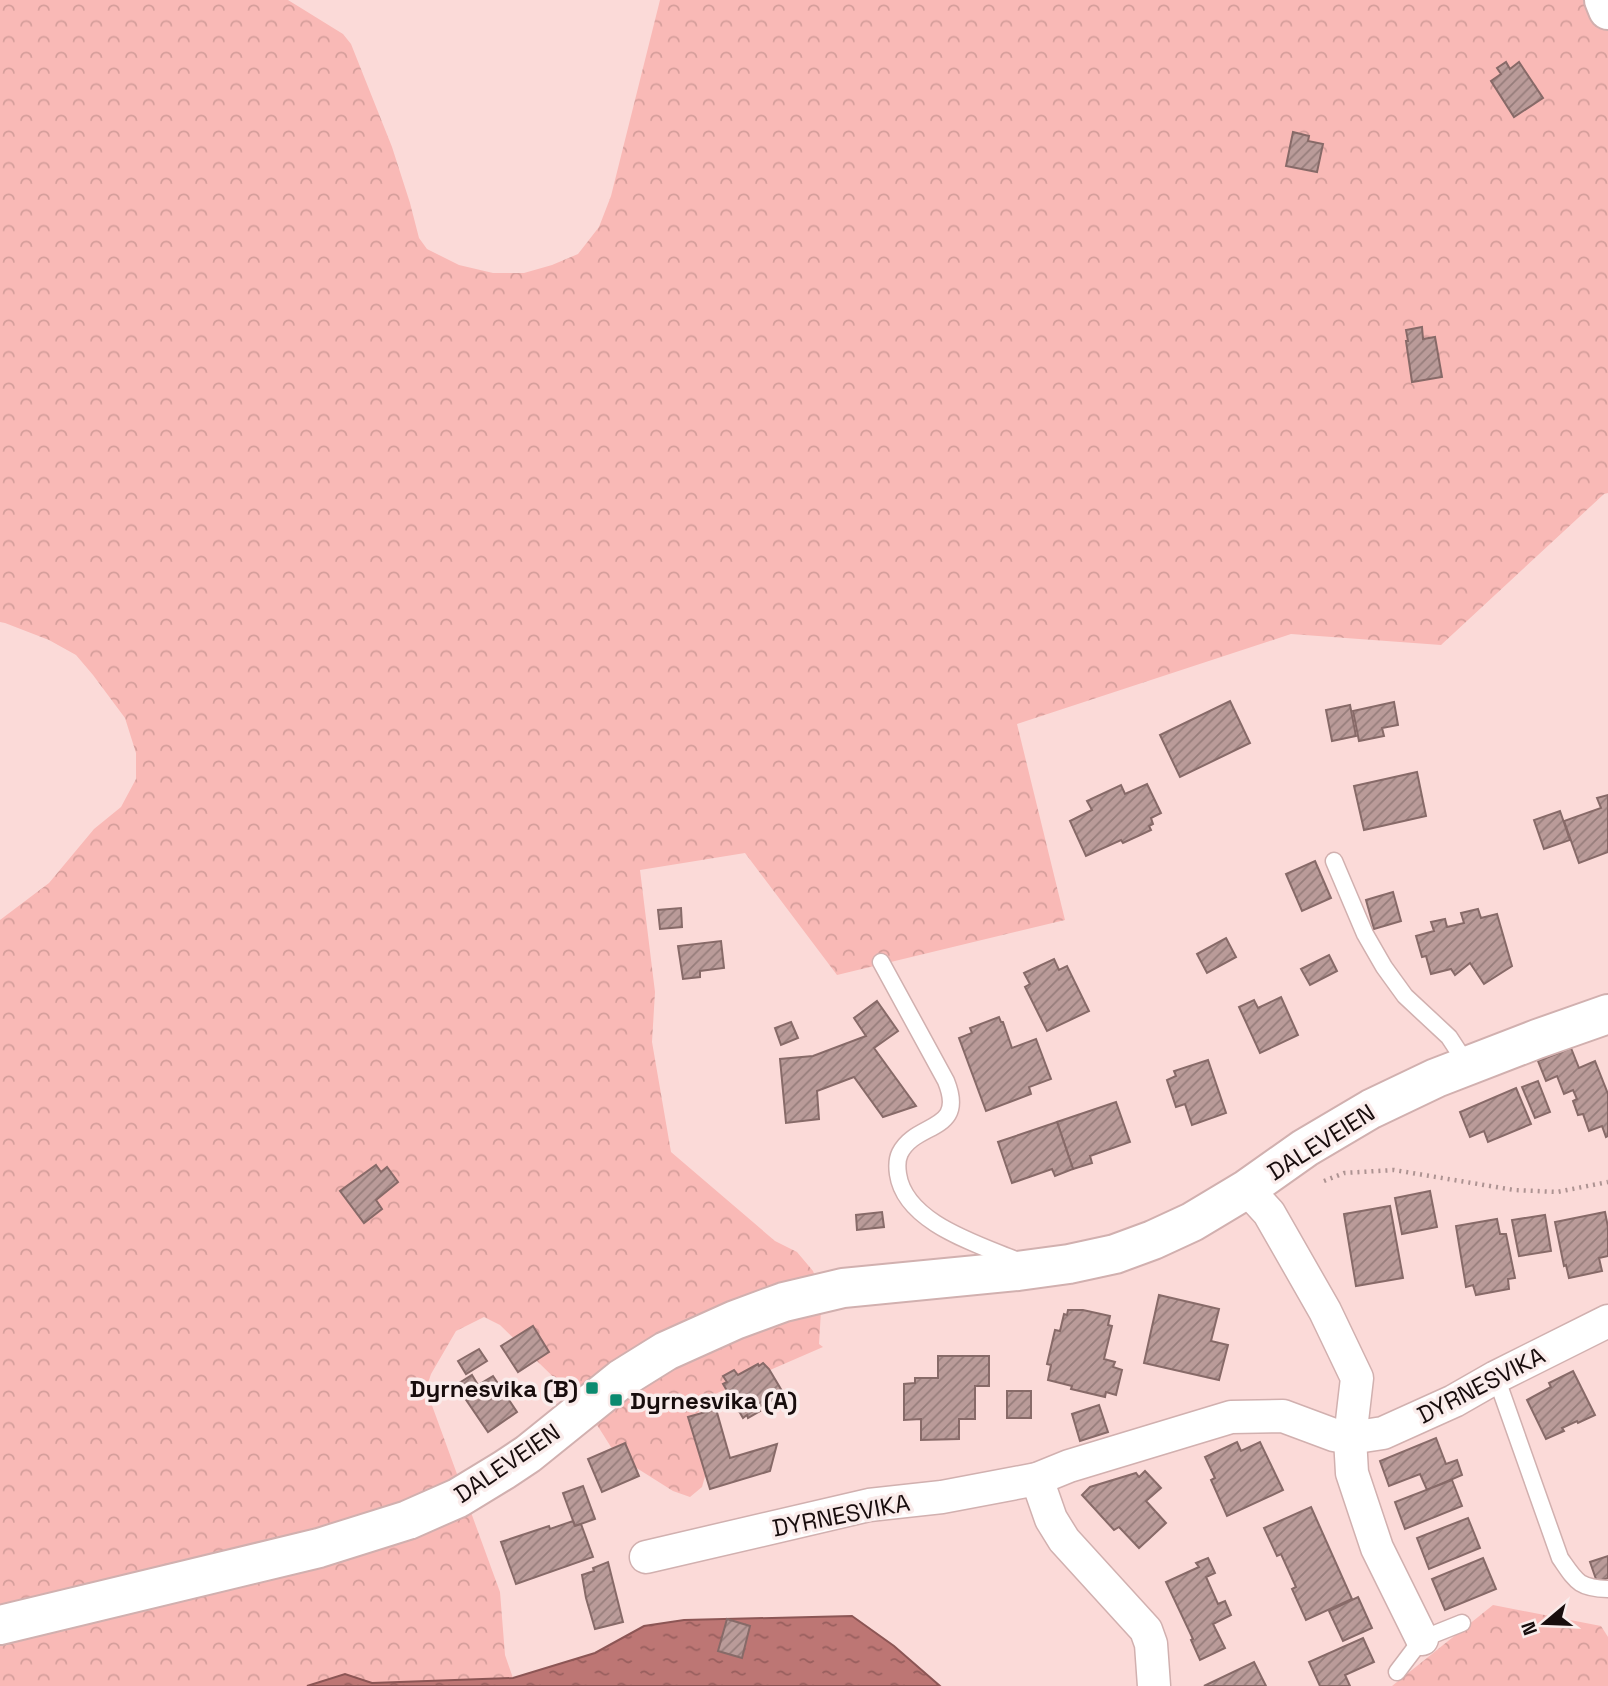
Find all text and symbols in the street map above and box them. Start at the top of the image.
street label: DALEVEIEN [1261,1097,1381,1187]
street label: DYRNESVIKA [1412,1340,1550,1430]
place label: Dyrnesvika (B) [409,1373,578,1404]
marker: Dyrnesvika (B) [584,1380,600,1396]
place label: Dyrnesvika (A) [630,1385,797,1416]
marker: Dyrnesvika (A) [608,1392,624,1408]
street label: DALEVEIEN [448,1416,566,1510]
street label: DYRNESVIKA [770,1486,912,1544]
north arrow [1510,1588,1580,1658]
text: N [1516,1618,1543,1638]

